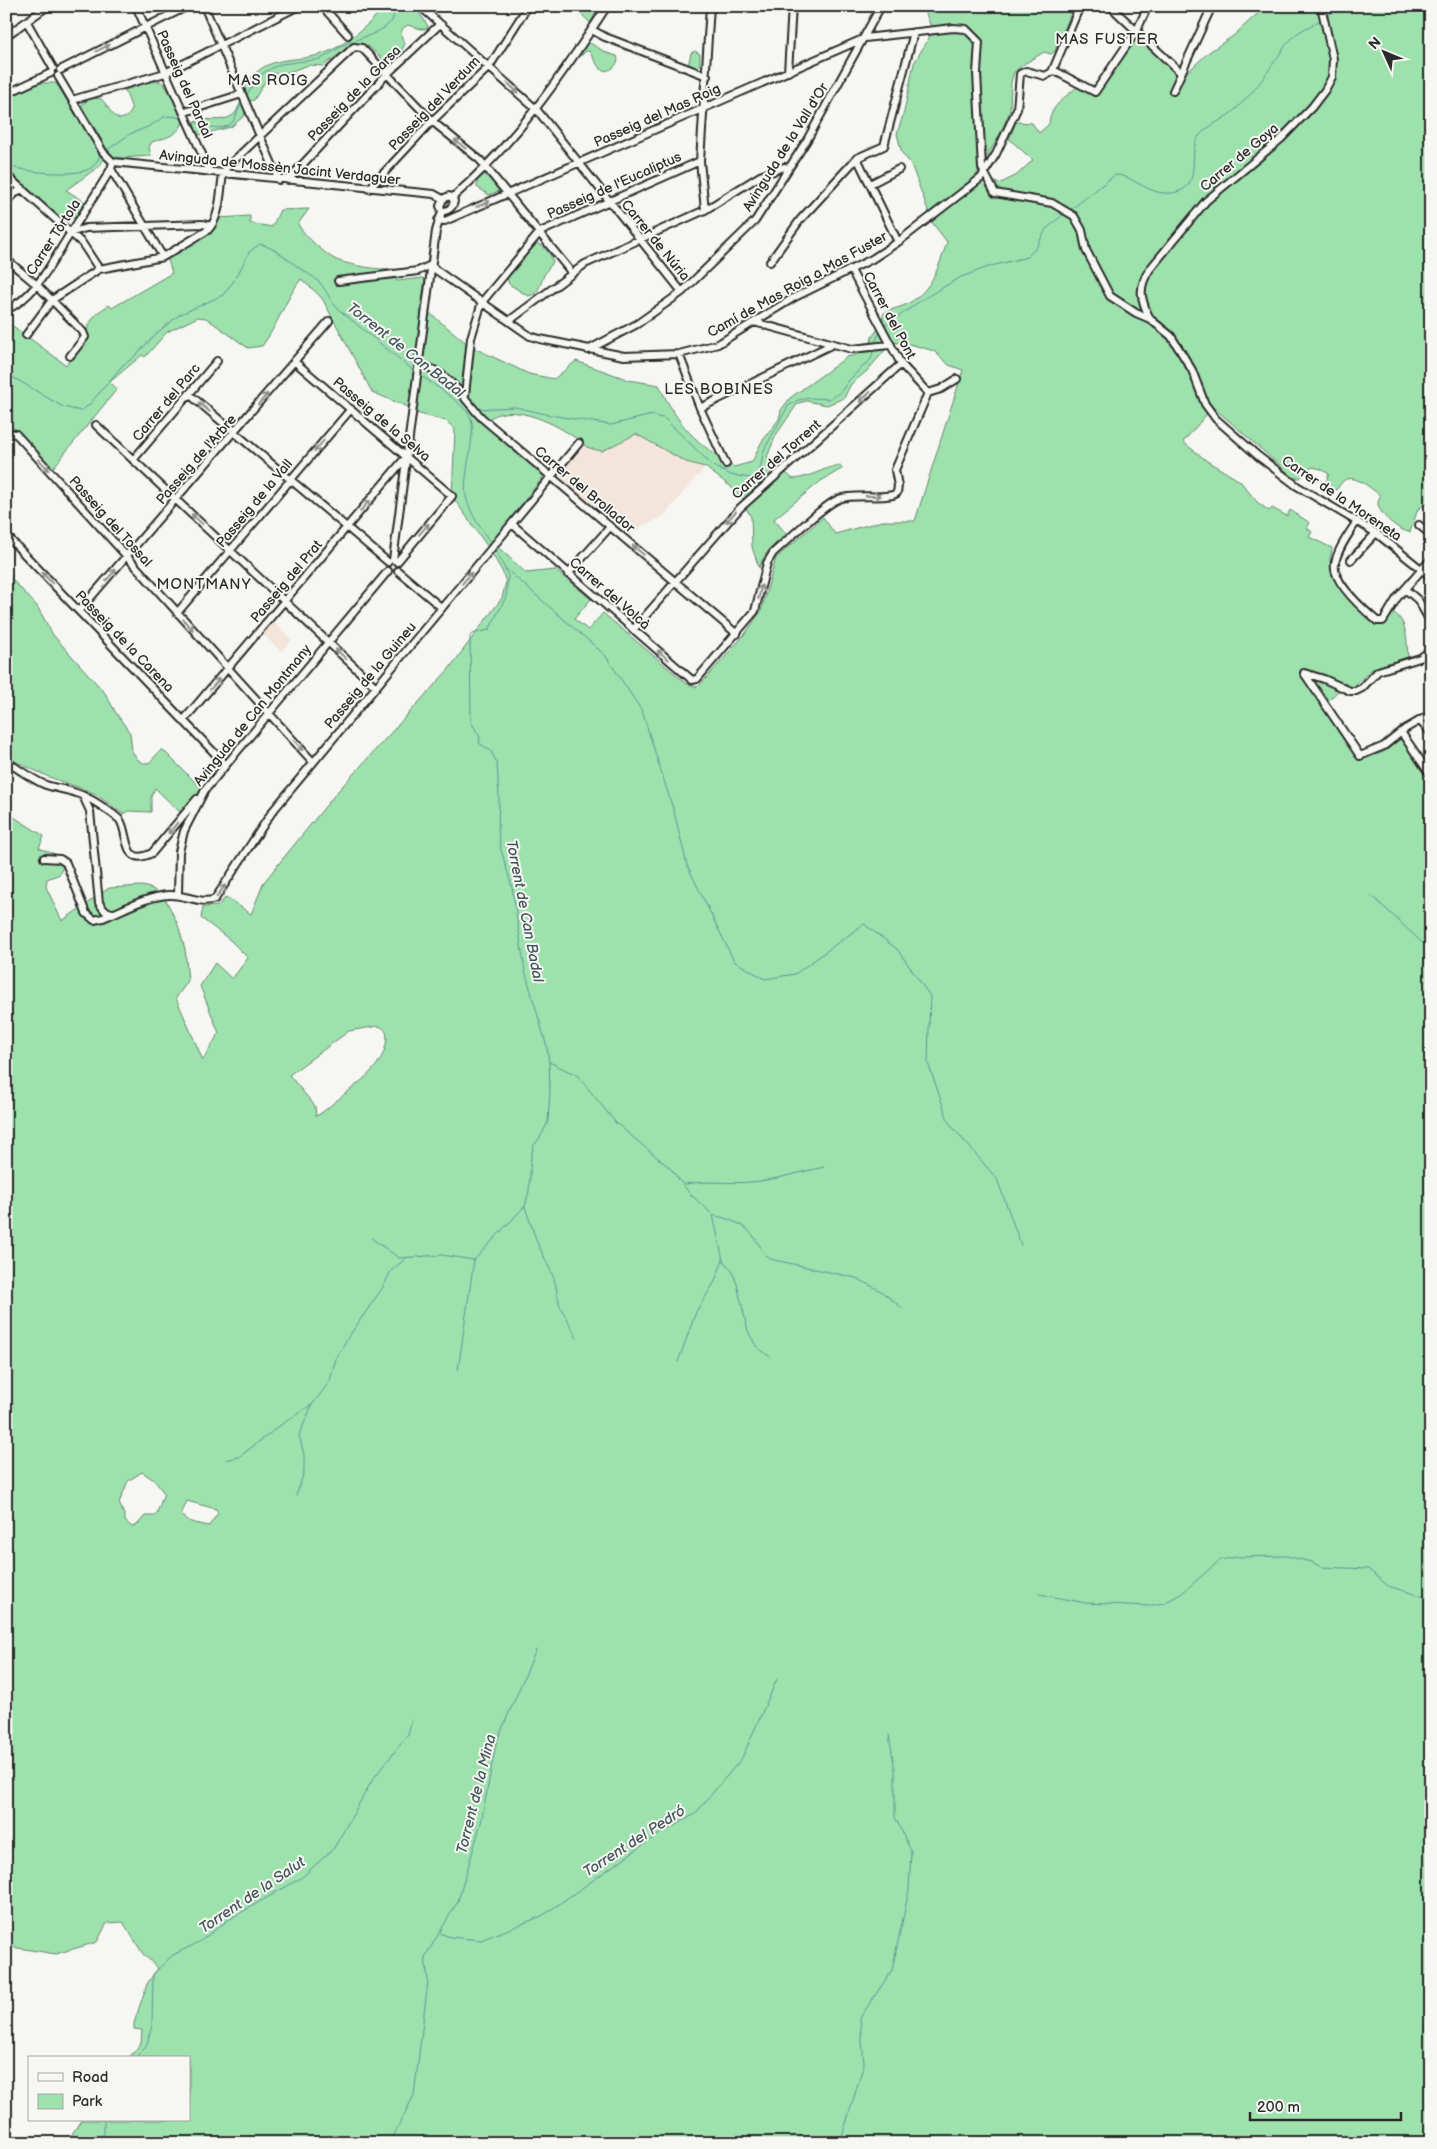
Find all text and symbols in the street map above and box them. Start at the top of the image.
street label: Passeig del Pardal [153,27,216,141]
north arrow [1360,28,1410,78]
district label: MAS FUSTER [1055,30,1159,49]
text: N [1365,34,1385,53]
street label: Passeig de la Garsa [304,42,405,145]
one-way arrow [96,43,111,53]
street label: Passeig del Verdum [385,53,484,154]
district label: MAS ROIG [227,71,309,90]
street label: Avinguda de la Vall d'Or [739,79,832,215]
street label: Passeig del Mas Roig [591,80,723,151]
one-way arrow [506,82,519,94]
street label: Carrer de Goya [1197,120,1282,195]
one-way arrow [453,138,466,149]
street label: Avinguda de Mossèn Jacint Verdaguer [159,146,402,189]
street label: Passeig de l'Eucaliptus [544,148,684,223]
street label: Carrer Tòrtola [23,196,84,278]
street label: Carrer de Núria [618,196,694,284]
one-way arrow [475,199,490,209]
street label: Camí de Mas Roig a Mas Fuster [704,227,891,341]
street label: Carrer del Pont [859,269,920,362]
water label: Torrent de Can Badal [343,298,469,403]
street label: Carrer del Parc [129,360,204,445]
street label: Passeig de la Selva [329,374,434,465]
district label: LES BOBINES [664,380,774,399]
one-way arrow [859,391,871,403]
one-way arrow [258,392,269,405]
one-way arrow [197,401,210,412]
street label: Passeig de l'Arbre [153,411,240,508]
street label: Carrer del Torrent [728,415,825,503]
one-way arrow [313,440,325,453]
street label: Carrer del Brollador [531,443,639,537]
street label: Carrer de la Moreneta [1279,452,1405,545]
street label: Passeig de la Vall [213,456,296,551]
one-way arrow [38,459,50,472]
street label: Passeig del Tossal [65,473,156,570]
one-way arrow [864,491,881,501]
one-way arrow [360,500,371,513]
one-way arrow [725,511,737,524]
one-way arrow [190,513,203,525]
one-way arrow [419,522,430,535]
street label: Passeig del Prat [247,536,326,626]
one-way arrow [632,544,645,555]
street label: Carrer del Volcà [566,554,654,633]
one-way arrow [106,568,117,581]
one-way arrow [41,571,53,584]
one-way arrow [461,572,472,585]
district label: MONTMANY [157,575,251,594]
one-way arrow [755,585,765,601]
street label: Passeig de la Carena [72,587,178,696]
one-way arrow [182,618,194,631]
street label: Passeig de la Guineu [321,619,420,732]
street label: Avinguda de Can Montmany [190,641,315,790]
one-way arrow [335,648,347,660]
one-way arrow [656,649,669,660]
one-way arrow [210,677,221,690]
one-way arrow [292,738,303,751]
one-way arrow [168,821,179,834]
water label: Torrent de Can Badal [501,838,548,984]
one-way arrow [216,884,226,898]
water label: Torrent de la Mina [452,1732,501,1856]
water label: Torrent del Pedró [580,1801,689,1881]
water label: Torrent de la Salut [196,1853,309,1938]
legend [28,2056,190,2122]
text: Road [72,2068,108,2087]
scale bar [1250,2089,1401,2121]
text: Park [72,2092,103,2111]
text: 200 m [1257,2098,1300,2117]

